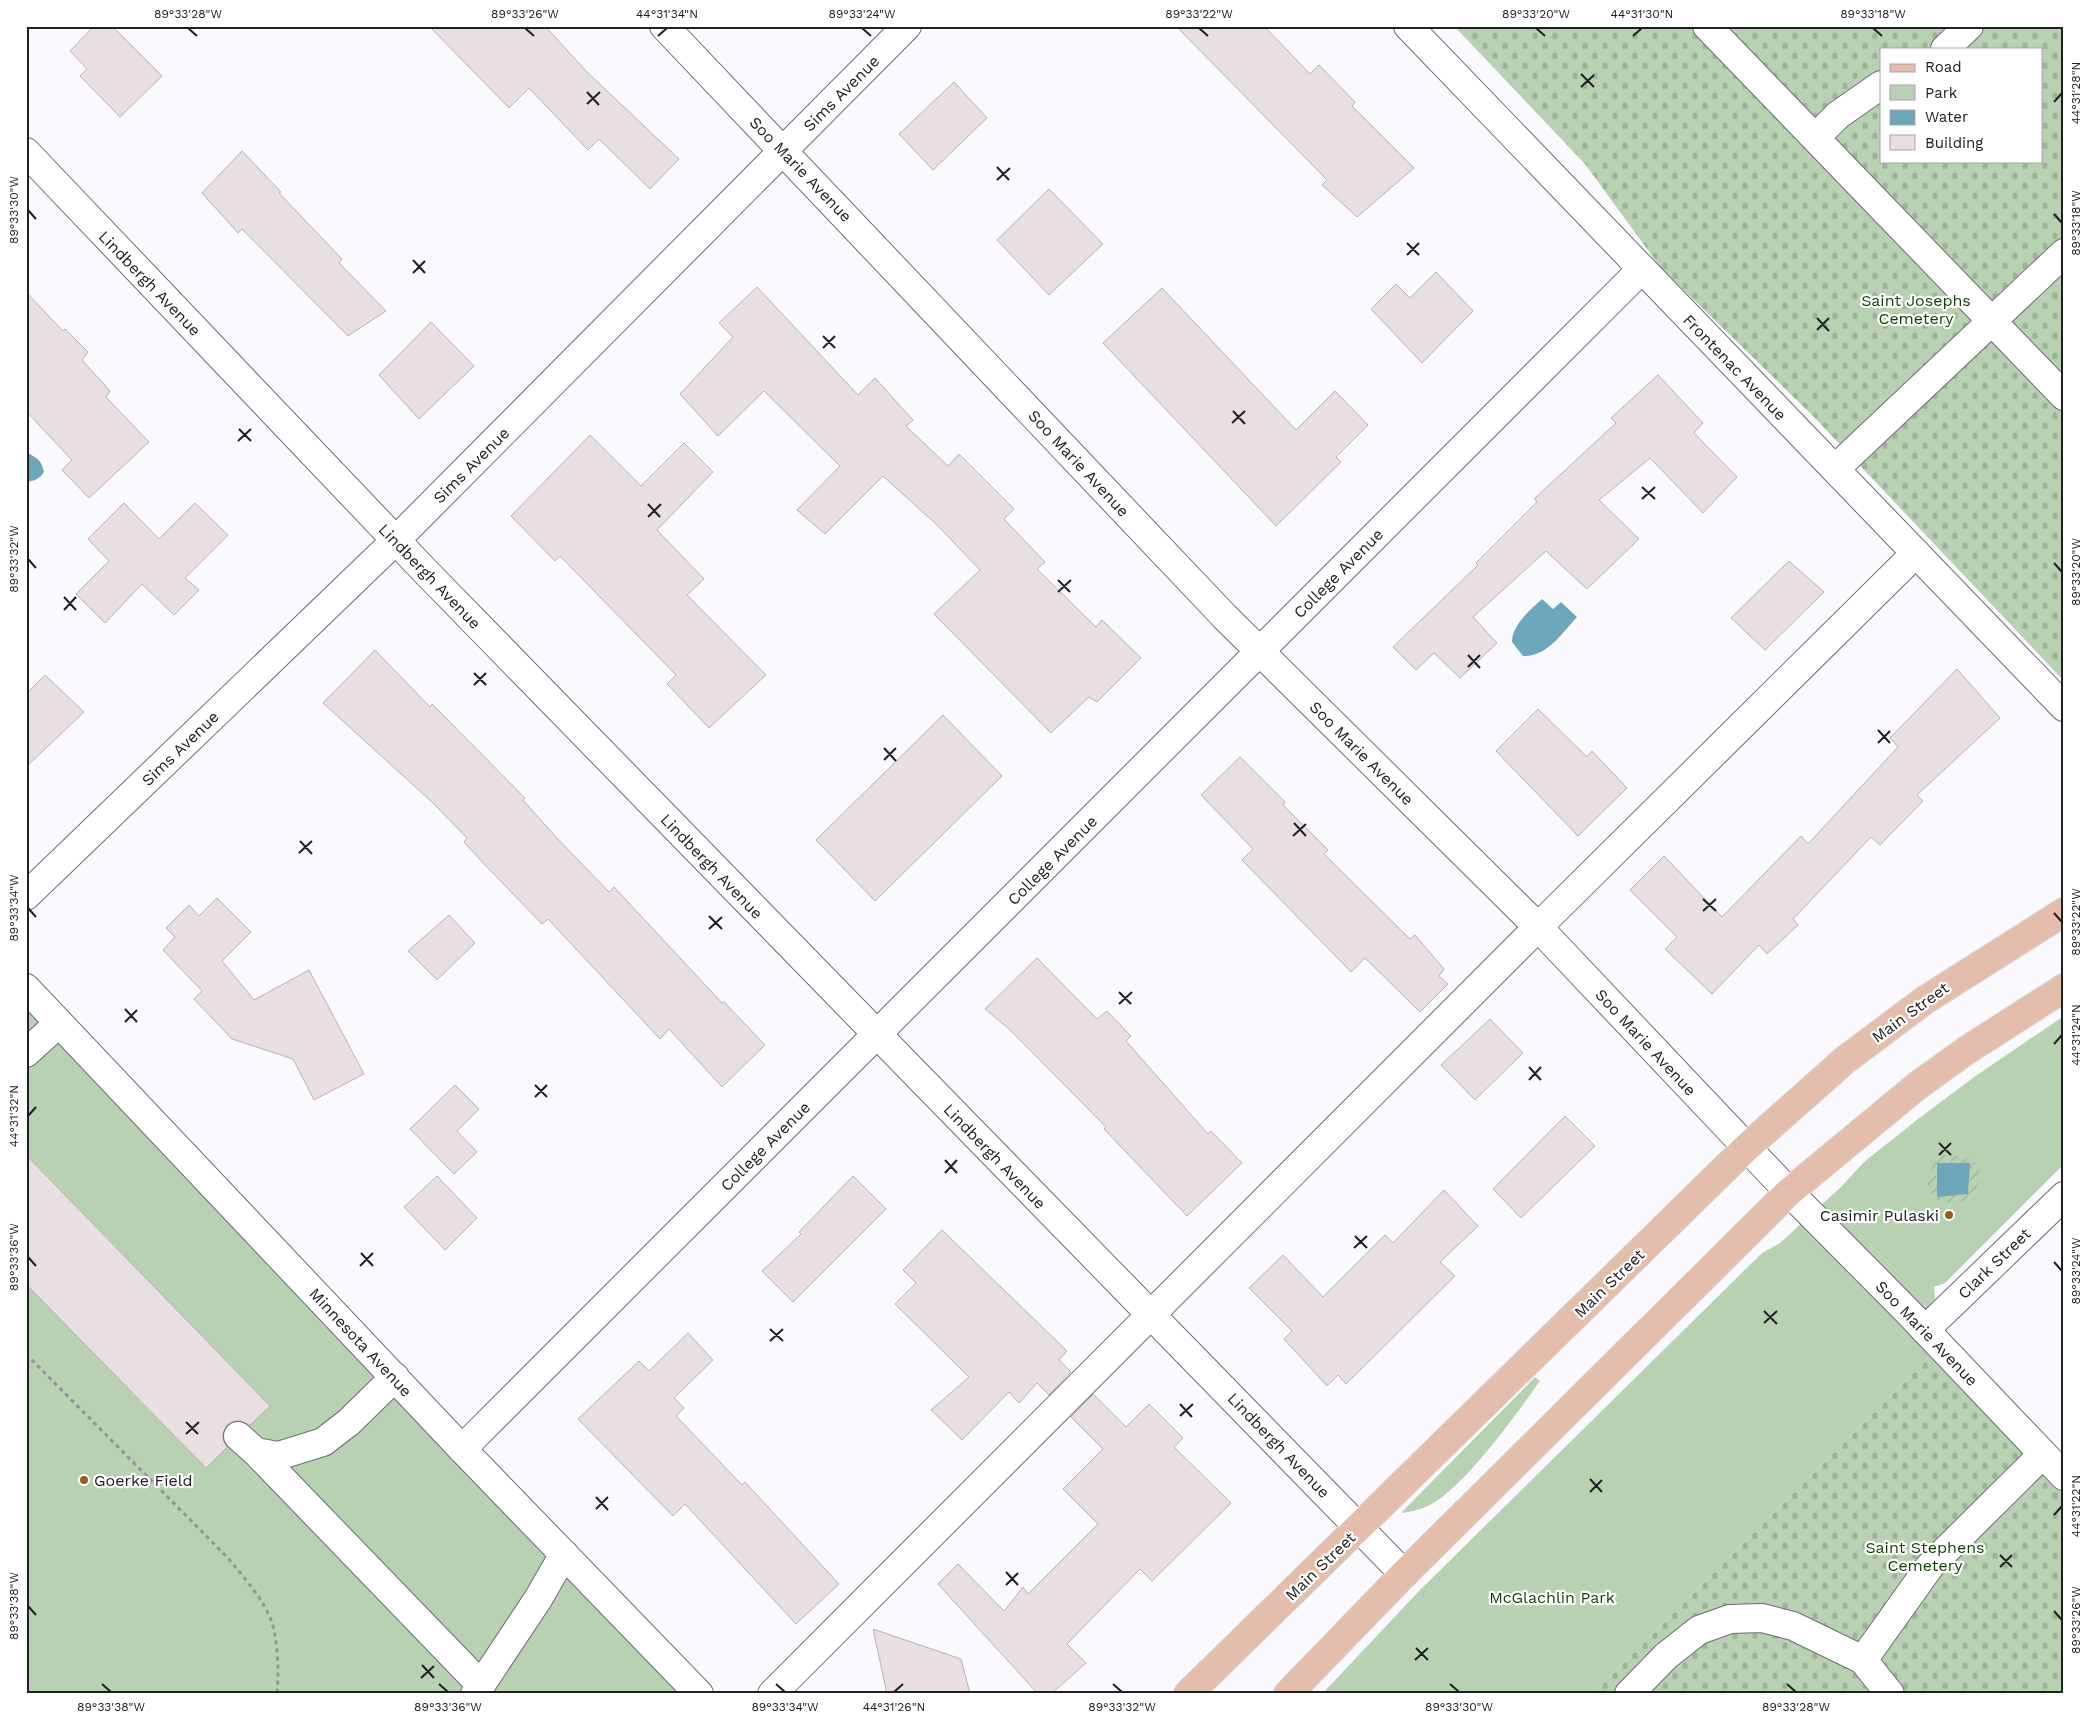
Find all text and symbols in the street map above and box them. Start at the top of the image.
text: 89°33'28"W [154,7,222,21]
text: 89°33'26"W [491,7,559,21]
text: 44°31'34"N [636,7,698,21]
text: 89°33'24"W [829,7,896,21]
text: 89°33'22"W [1165,7,1233,21]
text: 89°33'20"W [1502,7,1570,21]
text: 44°31'30"N [1611,7,1673,21]
text: 89°33'18"W [1840,7,1906,21]
legend [1880,48,2042,162]
street label: Sims Avenue [799,51,883,135]
text: Road [1925,58,1962,76]
text: 44°31'28"N [2069,62,2083,124]
text: Park [1925,84,1958,102]
text: Water [1925,108,1968,126]
street label: Soo Marie Avenue [746,113,856,226]
text: Building [1925,134,1983,152]
text: 89°33'30"W [7,176,21,244]
text: 89°33'18"W [2069,190,2083,256]
street label: Lindbergh Avenue [95,227,205,340]
park label: Saint Josephs Cemetery [1861,291,1971,328]
street label: Frontenac Avenue [1679,310,1790,424]
street label: Soo Marie Avenue [1024,406,1133,521]
street label: Sims Avenue [429,423,513,507]
street label: Lindbergh Avenue [375,520,485,633]
text: 89°33'32"W [7,525,21,593]
street label: College Avenue [1290,525,1387,622]
text: 89°33'20"W [2069,538,2083,606]
street label: Soo Marie Avenue [1306,698,1417,809]
street label: Sims Avenue [138,707,223,790]
street label: Lindbergh Avenue [657,810,767,923]
street label: College Avenue [1004,812,1101,909]
text: 89°33'34"W [7,874,21,942]
text: 89°33'22"W [2069,888,2083,956]
street label: Main Street [1868,978,1953,1047]
street label: Soo Marie Avenue [1591,985,1700,1100]
text: 44°31'24"N [2069,1004,2083,1066]
text: 44°31'32"N [7,1085,21,1147]
street label: College Avenue [717,1098,814,1195]
street label: Lindbergh Avenue [940,1100,1050,1213]
place label: Casimir Pulaski [1820,1206,1939,1225]
marker: Casimir Pulaski [1943,1209,1955,1221]
text: 89°33'36"W [7,1223,21,1291]
street label: Clark Street [1954,1224,2035,1303]
text: 89°33'24"W [2069,1237,2083,1304]
street label: Main Street [1570,1245,1649,1322]
street label: Soo Marie Avenue [1872,1277,1982,1390]
street label: Minnesota Avenue [305,1284,416,1401]
street label: Lindbergh Avenue [1224,1389,1334,1502]
place label: Goerke Field [94,1471,193,1490]
marker: Goerke Field [78,1474,90,1486]
text: 44°31'22"N [2069,1475,2083,1537]
street label: Main Street [1281,1528,1360,1605]
park label: Saint Stephens Cemetery [1865,1538,1985,1575]
text: 89°33'38"W [7,1572,21,1640]
text: 89°33'26"W [2069,1586,2083,1654]
park label: McGlachlin Park [1489,1588,1615,1607]
text: 89°33'38"W [77,1700,145,1714]
text: 89°33'36"W [414,1700,482,1714]
text: 89°33'34"W [751,1700,819,1714]
text: 44°31'26"N [863,1700,925,1714]
text: 89°33'32"W [1088,1700,1156,1714]
text: 89°33'30"W [1425,1700,1493,1714]
text: 89°33'28"W [1762,1700,1830,1714]

